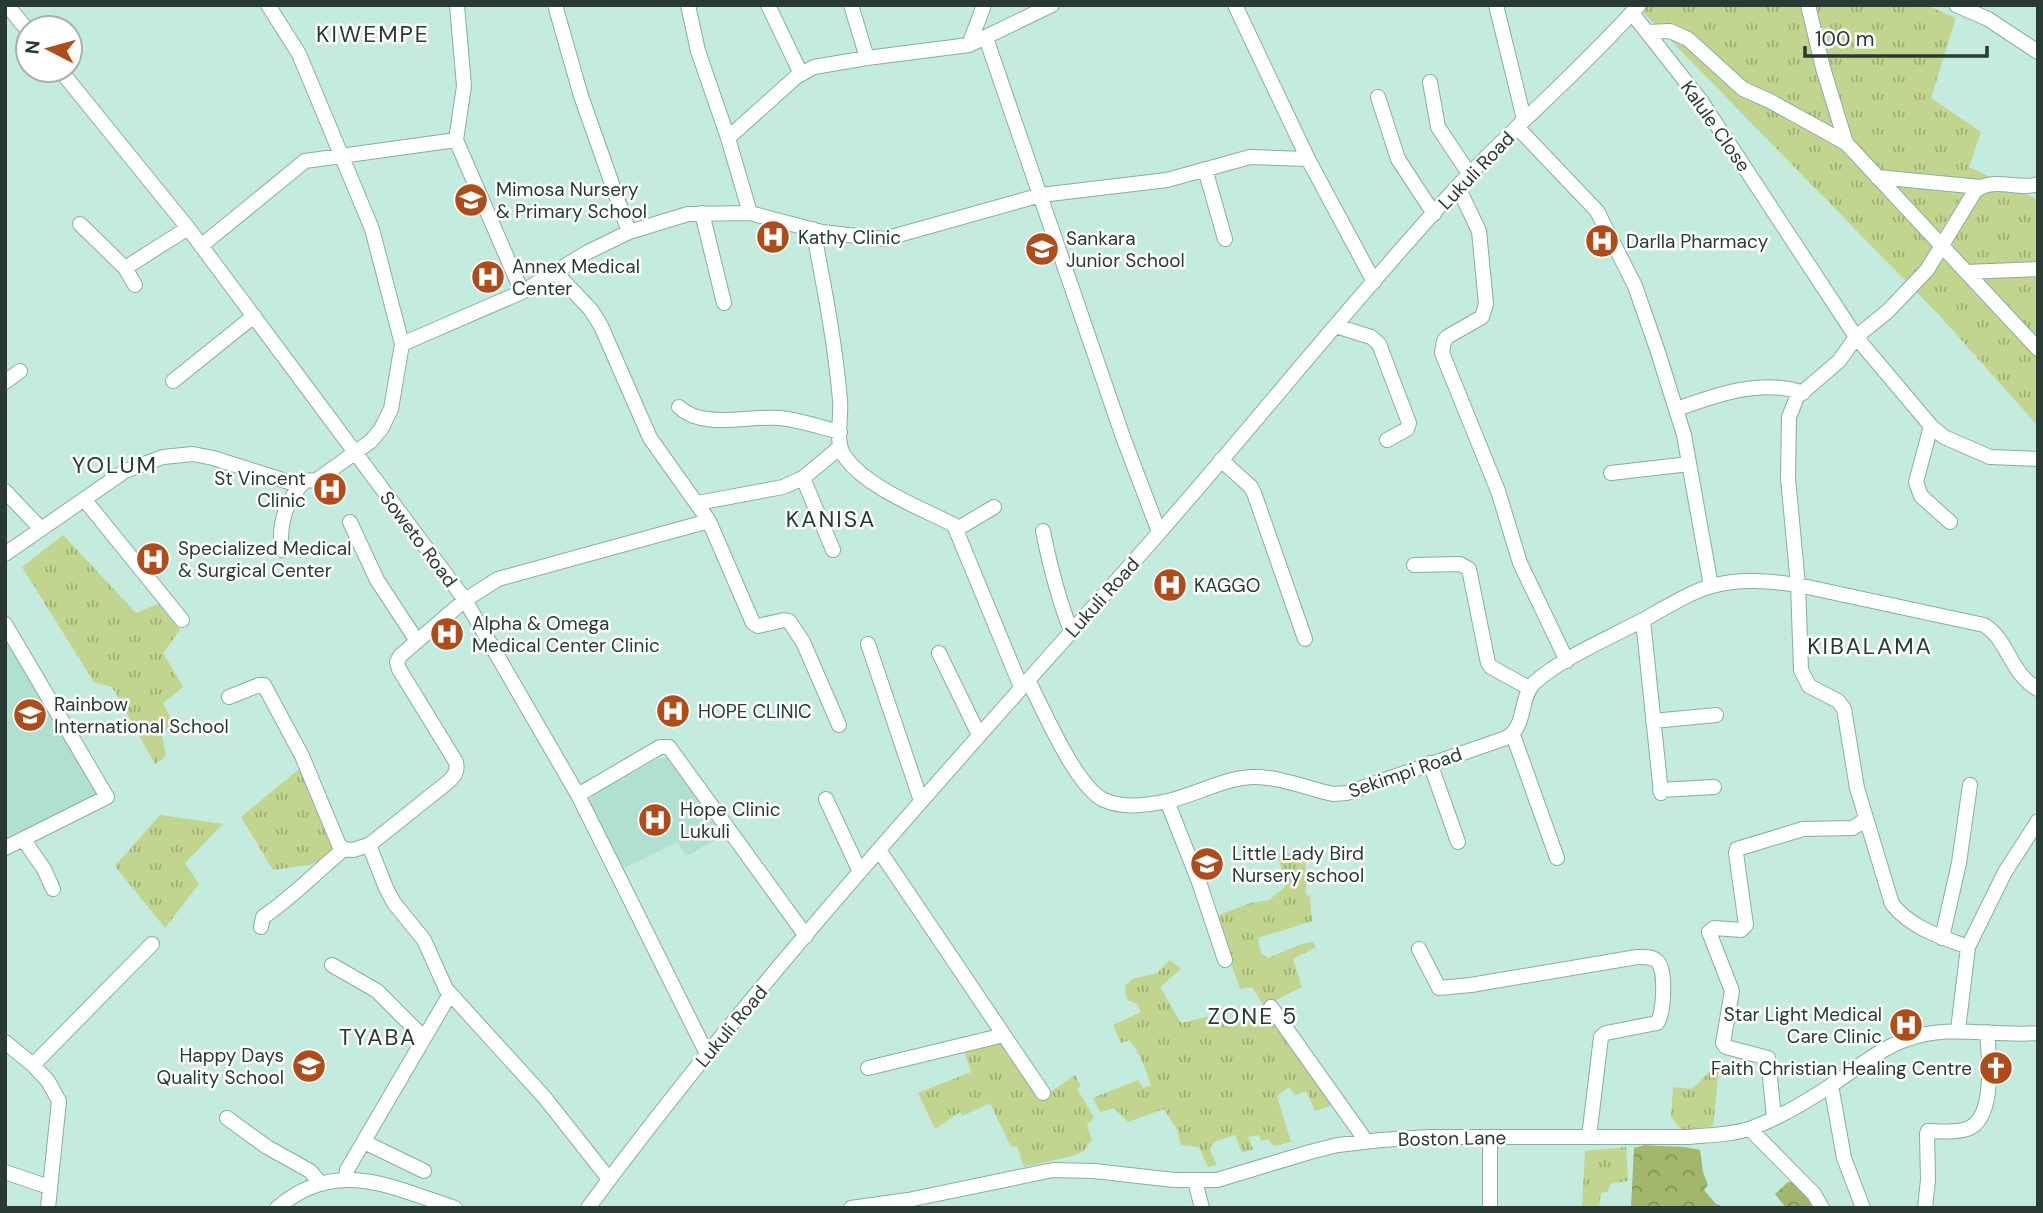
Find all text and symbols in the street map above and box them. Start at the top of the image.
north arrow [14,14,84,84]
scale bar [1805,14,1987,58]
district label: KIWEMPE [316,19,430,49]
text: 100 m [1815,25,1875,53]
text: N [19,39,46,55]
street label: Kalule Close [1675,76,1756,177]
street label: Lukuli Road [1433,126,1520,215]
place label: Mimosa Nursery & Primary School [496,177,647,224]
school or university icon: Mimosa Nursery & Primary School [452,181,490,219]
hospital icon: Kathy Clinic [754,218,792,256]
hospital icon: Darlla Pharmacy [1583,222,1621,260]
place label: Kathy Clinic [798,225,901,250]
place label: Sankara Junior School [1066,226,1185,273]
place label: Darlla Pharmacy [1626,229,1769,254]
school or university icon: Sankara Junior School [1023,230,1061,268]
place label: Annex Medical Center [512,254,640,301]
hospital icon: Annex Medical Center [469,258,507,296]
district label: YOLUM [72,450,158,480]
place label: St Vincent Clinic [214,466,306,513]
hospital icon: St Vincent Clinic [311,470,349,508]
street label: Soweto Road [374,486,463,592]
district label: KANISA [786,504,876,534]
place label: Specialized Medical & Surgical Center [178,536,351,583]
hospital icon: Specialized Medical & Surgical Center [134,540,172,578]
street label: Lukuli Road [1060,552,1145,643]
hospital icon: KAGGO [1151,566,1189,604]
place label: KAGGO [1194,573,1260,598]
place label: Alpha & Omega Medical Center Clinic [472,611,660,658]
hospital icon: Alpha & Omega Medical Center Clinic [428,615,466,653]
district label: KIBALAMA [1807,631,1933,661]
place label: Rainbow International School [54,692,229,739]
hospital icon: HOPE CLINIC [654,692,692,730]
school or university icon: Rainbow International School [11,696,49,734]
place label: HOPE CLINIC [698,699,812,724]
street label: Sekimpi Road [1345,741,1465,804]
place label: Hope Clinic Lukuli [680,797,781,844]
hospital icon: Hope Clinic Lukuli [636,801,674,839]
place label: Little Lady Bird Nursery school [1232,841,1364,888]
school or university icon: Little Lady Bird Nursery school [1188,845,1226,883]
street label: Lukuli Road [690,980,773,1072]
district label: ZONE 5 [1208,1001,1298,1031]
place label: Star Light Medical Care Clinic [1724,1002,1882,1049]
hospital icon: Star Light Medical Care Clinic [1887,1006,1925,1044]
district label: TYABA [339,1022,417,1052]
place label: Happy Days Quality School [157,1043,284,1090]
school or university icon: Happy Days Quality School [290,1047,328,1085]
church icon: Faith Christian Healing Centre [1977,1049,2015,1087]
place label: Faith Christian Healing Centre [1711,1056,1972,1081]
street label: Boston Lane [1398,1125,1506,1152]

